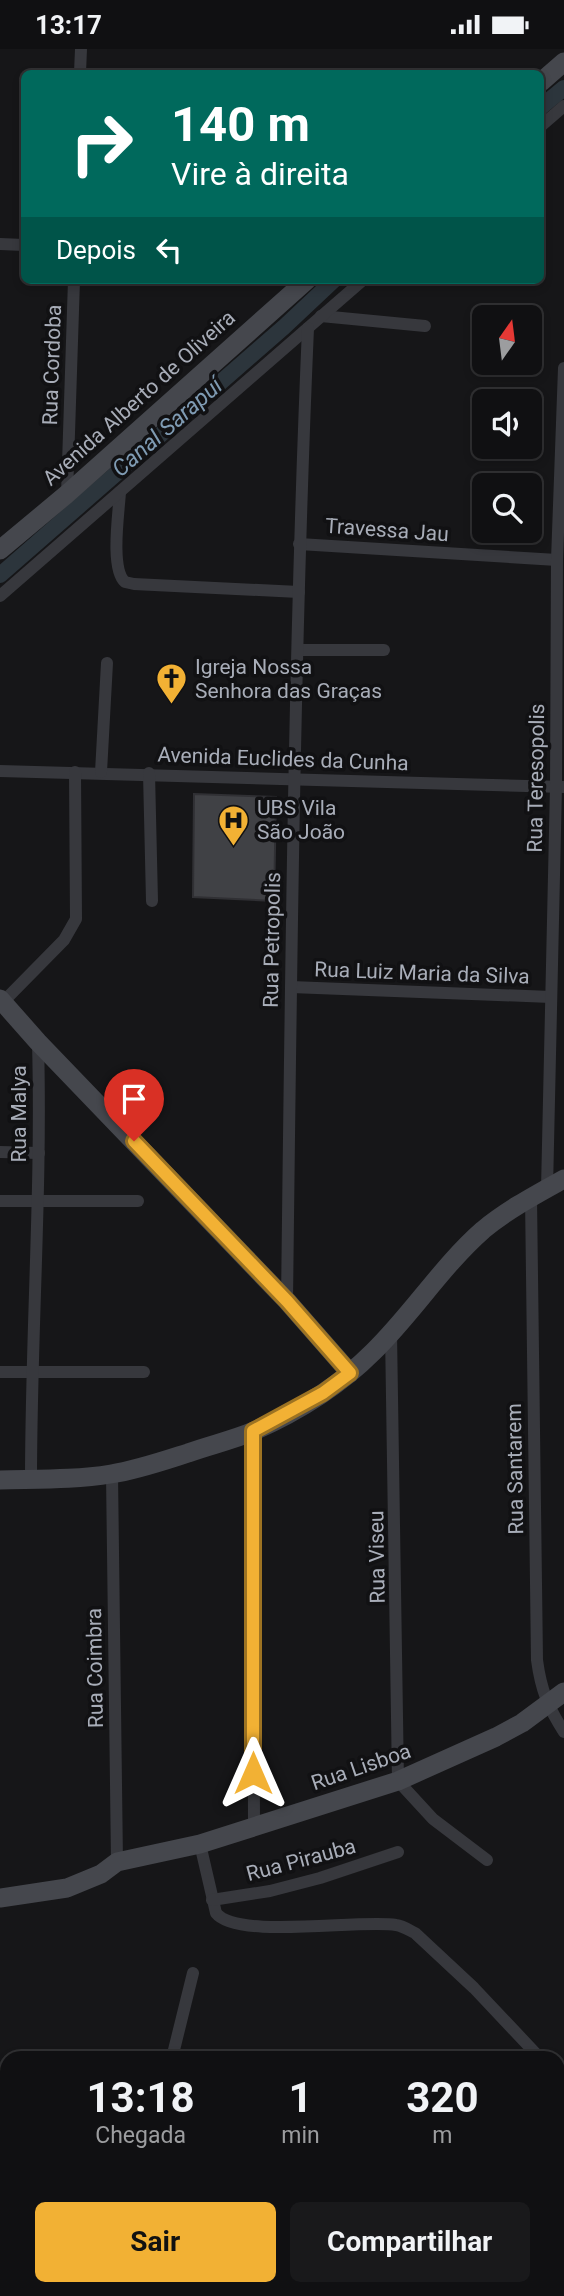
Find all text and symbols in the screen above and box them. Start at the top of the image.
text: 13:17 [35,10,102,40]
text: 140 m [171,96,310,153]
icon: right [56,98,147,189]
text: Vire à direita [171,155,349,193]
icon: left [150,231,188,269]
text: Depois [56,235,136,265]
street label: Rua Cordoba [38,304,66,426]
street label: Avenida Alberto de Oliveira [38,305,240,491]
north arrow [472,305,542,375]
map controls [472,305,542,543]
water label: Canal Sarapuí [107,370,231,483]
button: sound [472,389,542,459]
button: search [472,473,542,543]
street label: Travessa Jau [324,514,450,546]
place label: Igreja Nossa Senhora das Graças [195,655,382,703]
church icon: Igreja Nossa Senhora das Graças [155,662,189,706]
street label: Rua Teresopolis [523,703,549,853]
street label: Avenida Euclides da Cunha [157,743,409,775]
place label: UBS Vila São João [257,796,345,844]
hospital icon: UBS Vila São João [217,803,251,847]
street label: Rua Petropolis [259,872,285,1008]
street label: Rua Luiz Maria da Silva [314,957,530,989]
street label: Rua Malya [7,1065,31,1163]
pin [104,1069,164,1141]
icon: arrive [115,1080,153,1118]
street label: Rua Santarem [502,1403,528,1535]
street label: Rua Viseu [364,1510,390,1604]
street label: Rua Coimbra [82,1608,108,1728]
position arrow [216,1736,290,1810]
street label: Rua Lisboa [308,1739,414,1795]
street label: Rua Pirauba [244,1834,358,1886]
text: 13:18 [87,2073,195,2122]
text: 1 [288,2073,313,2122]
text: 320 [406,2073,479,2122]
text: Chegada [95,2122,186,2149]
text: min [281,2122,320,2149]
text: m [432,2122,452,2149]
button: Sair [35,2202,276,2282]
button: Compartilhar [290,2202,530,2282]

